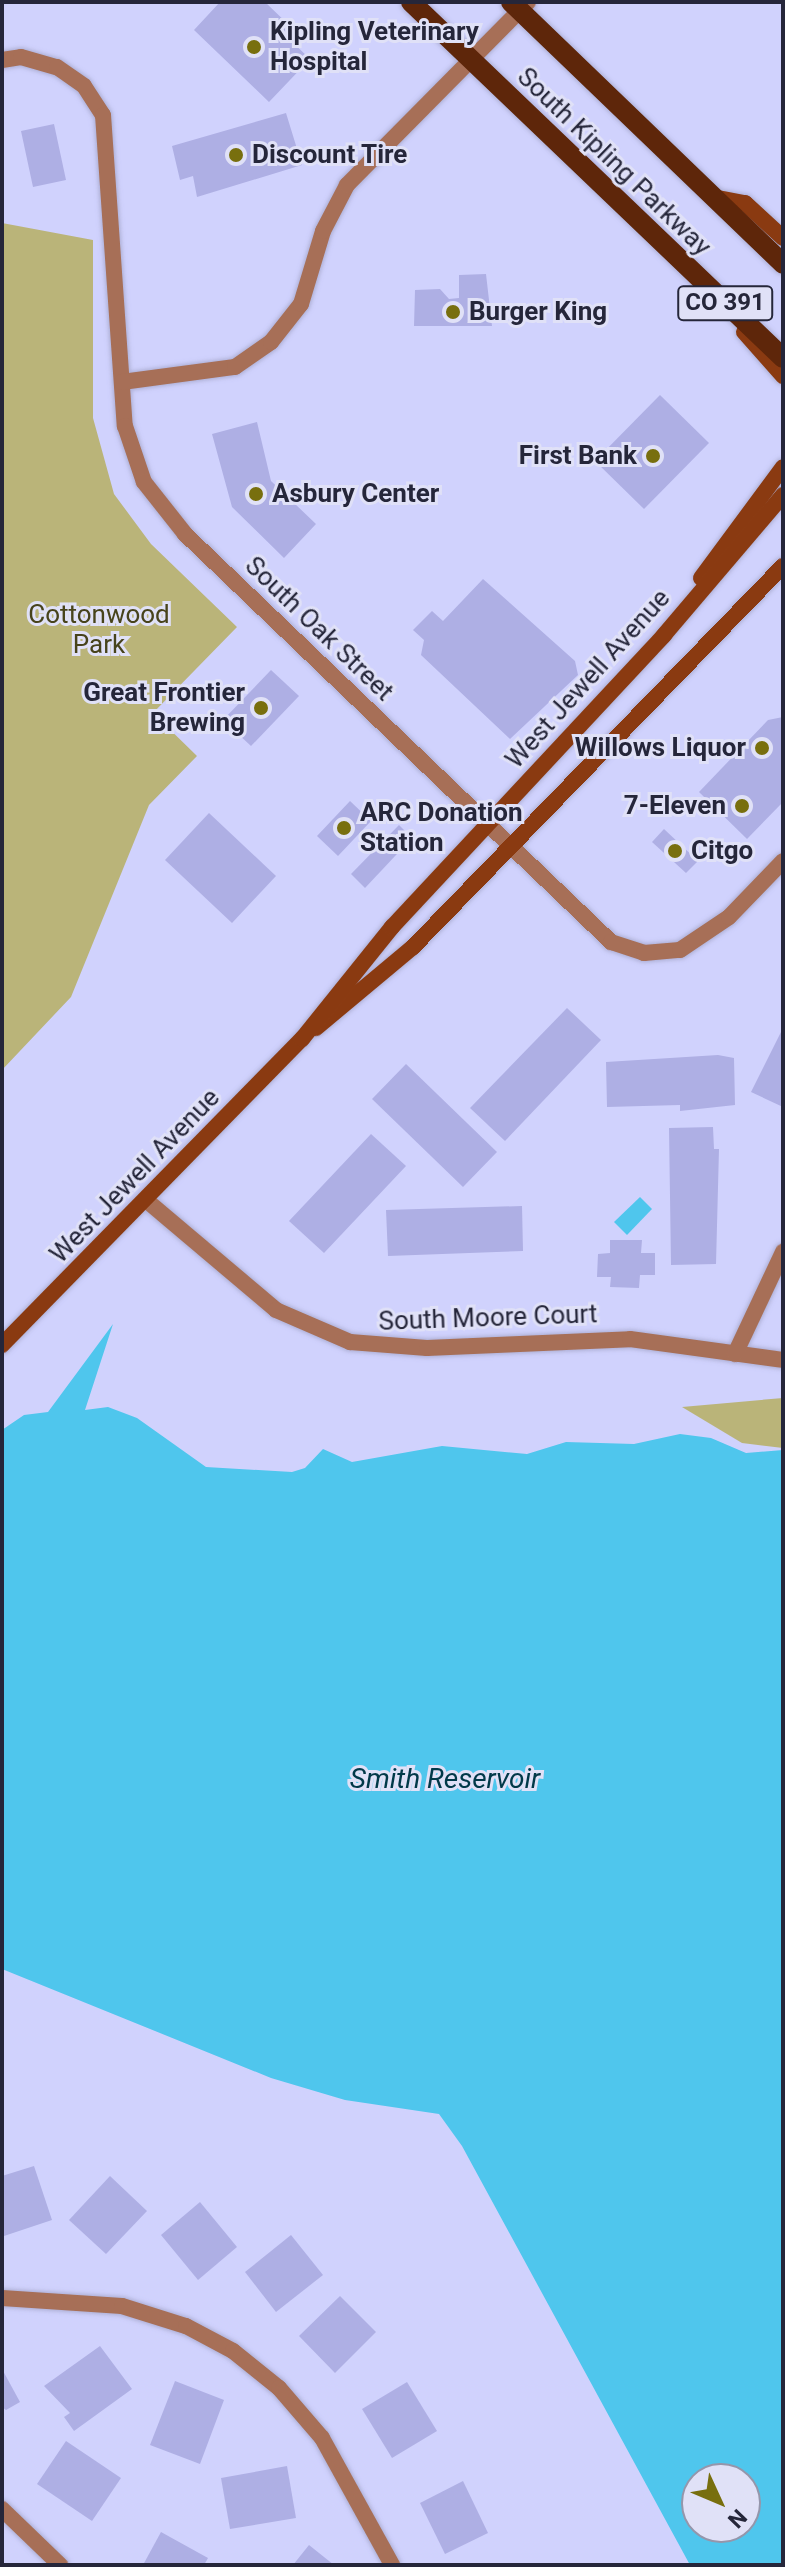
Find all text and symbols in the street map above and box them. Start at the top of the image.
place label: Kipling Veterinary Hospital [270,16,479,78]
marker: Kipling Veterinary Hospital [245,38,263,56]
street label: South Kipling Parkway [511,61,717,263]
place label: Discount Tire [252,139,408,171]
marker: Discount Tire [227,146,245,164]
road number: CO 391 [677,283,773,323]
place label: Burger King [469,296,607,328]
marker: Burger King [444,303,462,321]
place label: First Bank [519,440,637,472]
marker: First Bank [644,447,662,465]
place label: Asbury Center [272,478,439,510]
marker: Asbury Center [247,485,265,503]
street label: South Oak Street [238,550,400,708]
street label: West Jewell Avenue [499,583,677,775]
park label: Cottonwood Park [28,599,170,660]
place label: Great Frontier Brewing [83,677,245,738]
marker: Great Frontier Brewing [252,699,270,717]
place label: Willows Liquor [575,732,746,764]
marker: Willows Liquor [753,739,771,757]
place label: 7-Eleven [624,790,726,822]
place label: ARC Donation Station [360,797,523,858]
marker: 7-Eleven [733,797,751,815]
marker: ARC Donation Station [335,819,353,837]
place label: Citgo [691,835,753,867]
marker: Citgo [666,842,684,860]
street label: West Jewell Avenue [44,1082,226,1270]
street label: South Moore Court [378,1299,598,1337]
water label: Smith Reservoir [350,1762,540,1796]
north arrow [681,2463,761,2543]
text: N [723,2504,752,2533]

